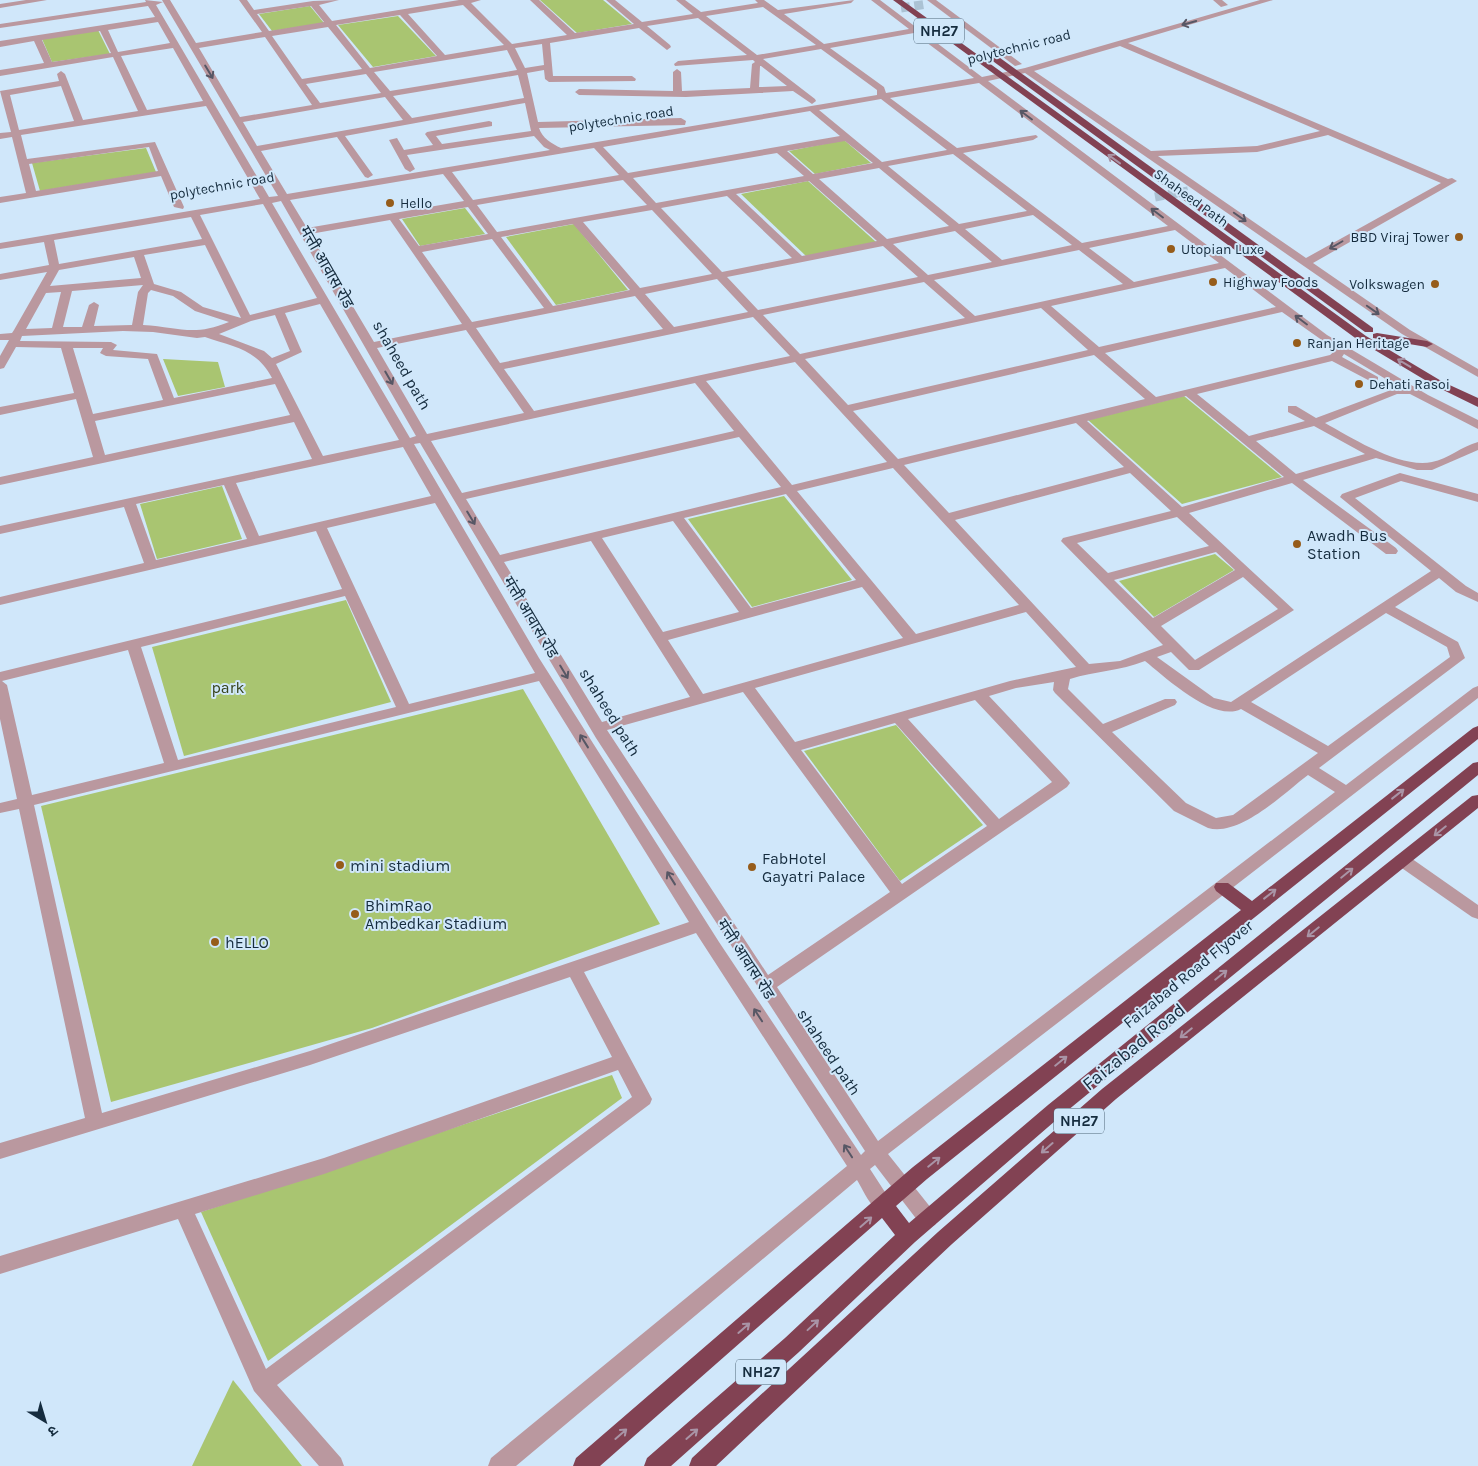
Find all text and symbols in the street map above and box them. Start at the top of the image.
road number: NH27 [914,18,964,44]
one-way arrow [1181,19,1197,29]
street label: polytechnic road [965,26,1073,68]
one-way arrow [204,64,214,78]
street label: polytechnic road [567,102,675,136]
one-way arrow [1020,110,1033,121]
one-way arrow [1108,154,1122,164]
street label: Shaheed Path [1150,165,1232,231]
street label: polytechnic road [168,168,276,204]
place label: Hello [400,195,432,212]
marker: Hello [384,197,396,209]
one-way arrow [1151,207,1164,218]
one-way arrow [1233,211,1247,222]
street label: मंत्ती आवास रोड [296,222,358,312]
place label: BBD Viraj Tower [1351,229,1450,246]
marker: BBD Viraj Tower [1453,231,1465,243]
one-way arrow [1330,240,1344,250]
place label: Utopian Luxe [1181,241,1264,258]
marker: Utopian Luxe [1165,243,1177,255]
place label: Highway Foods [1223,274,1318,291]
marker: Highway Foods [1207,276,1219,288]
place label: Volkswagen [1349,276,1425,293]
marker: Volkswagen [1429,278,1441,290]
one-way arrow [1366,304,1380,315]
one-way arrow [1295,315,1308,326]
street label: shaheed path [369,317,435,413]
place label: Ranjan Heritage [1307,335,1409,352]
marker: Ranjan Heritage [1291,337,1303,349]
one-way arrow [1398,358,1412,368]
one-way arrow [384,370,394,384]
place label: Dehati Rasoi [1369,376,1450,393]
marker: Dehati Rasoi [1353,378,1365,390]
one-way arrow [467,510,477,524]
place label: Awadh Bus Station [1307,526,1387,563]
marker: Awadh Bus Station [1291,538,1303,550]
street label: मंत्ती आवास रोड [499,573,563,662]
one-way arrow [560,664,570,678]
street label: shaheed path [575,665,645,759]
park label: park [212,678,244,697]
one-way arrow [579,734,589,748]
one-way arrow [1391,788,1404,799]
one-way arrow [1434,825,1447,836]
place label: FabHotel Gayatri Palace [762,849,865,886]
place label: mini stadium [350,856,450,875]
marker: mini stadium [334,859,346,871]
marker: FabHotel Gayatri Palace [746,861,758,873]
one-way arrow [1340,868,1353,879]
one-way arrow [665,872,675,886]
one-way arrow [1263,889,1276,900]
place label: BhimRao Ambedkar Stadium [365,896,507,933]
marker: BhimRao Ambedkar Stadium [349,908,361,920]
street label: मंत्ती आवास रोड [713,915,779,1003]
street label: Faizabad Road Flyover [1119,916,1257,1032]
one-way arrow [1306,927,1320,937]
place label: hELLO [225,933,269,952]
marker: hELLO [209,936,221,948]
one-way arrow [1214,970,1227,981]
street label: Faizabad Road [1078,999,1190,1095]
street label: shaheed path [793,1005,865,1099]
one-way arrow [753,1008,764,1022]
one-way arrow [1180,1028,1193,1039]
one-way arrow [1054,1055,1067,1066]
road number: NH27 [1054,1108,1104,1134]
one-way arrow [1041,1143,1054,1154]
one-way arrow [842,1144,853,1158]
one-way arrow [927,1157,940,1168]
one-way arrow [860,1216,873,1227]
one-way arrow [806,1319,819,1331]
one-way arrow [737,1322,750,1334]
road number: NH27 [736,1360,786,1384]
north arrow [20,1396,70,1446]
text: उ [44,1422,61,1441]
one-way arrow [614,1428,627,1440]
one-way arrow [685,1428,698,1440]

